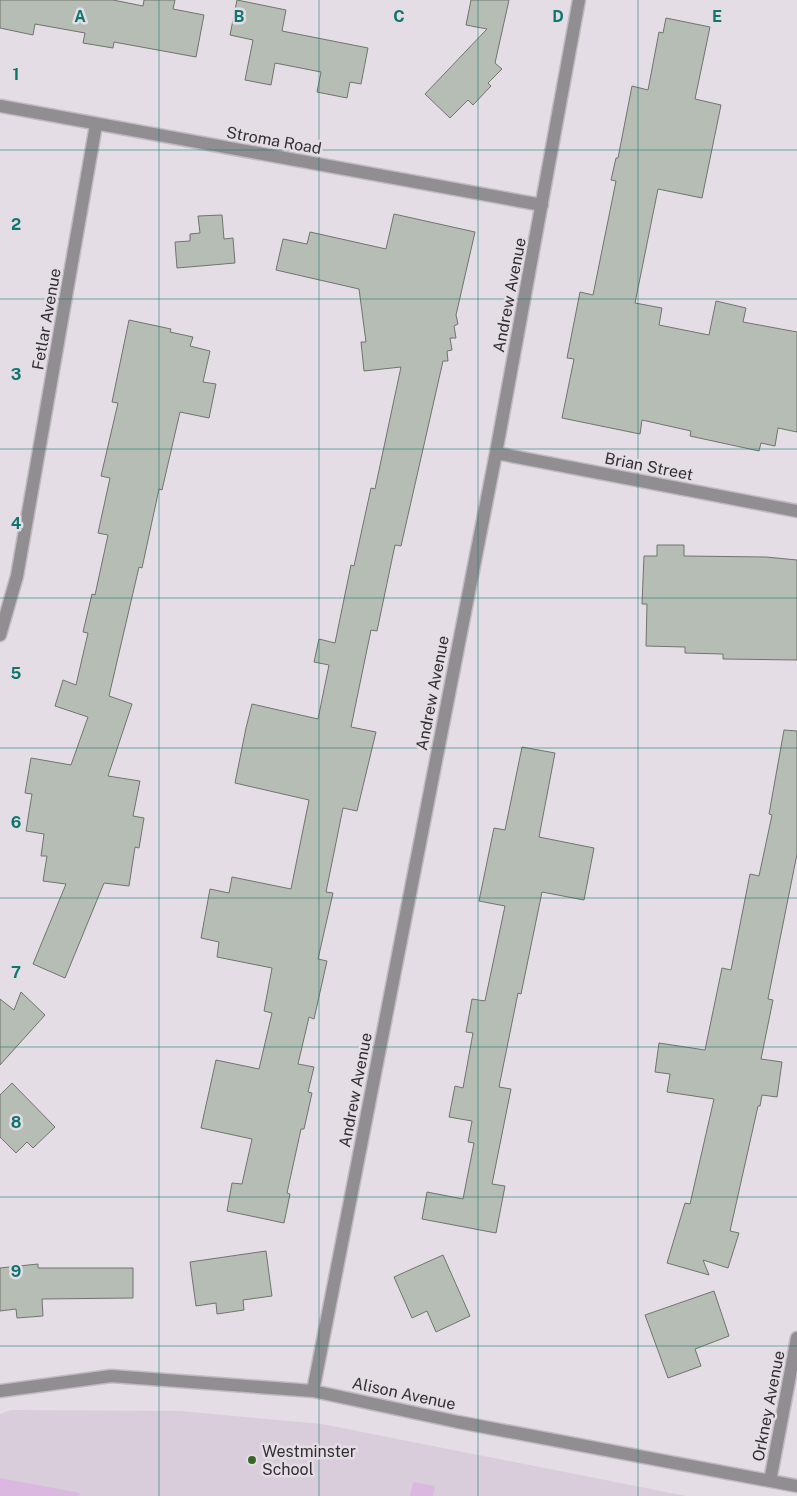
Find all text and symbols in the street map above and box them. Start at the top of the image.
text: A [74,7,86,26]
text: B [234,7,245,26]
text: C [393,7,405,26]
text: D [552,7,564,26]
text: E [712,7,722,26]
text: 1 [13,65,19,84]
street label: Stroma Road [225,123,323,158]
text: 2 [11,215,21,234]
street label: Andrew Avenue [489,236,530,354]
street label: Fetlar Avenue [28,267,65,371]
text: 3 [11,365,21,384]
street label: Brian Street [603,449,695,484]
text: 4 [11,514,22,533]
street label: Andrew Avenue [412,634,453,752]
text: 5 [11,664,22,683]
text: 6 [11,813,21,832]
text: 7 [11,963,21,982]
street label: Andrew Avenue [335,1031,376,1149]
text: 8 [11,1113,22,1132]
text: 9 [11,1262,21,1281]
street label: Orkney Avenue [748,1349,789,1463]
street label: Alison Avenue [350,1373,457,1414]
place label: Westminster School [262,1442,356,1479]
marker: Westminster School [246,1454,258,1466]

